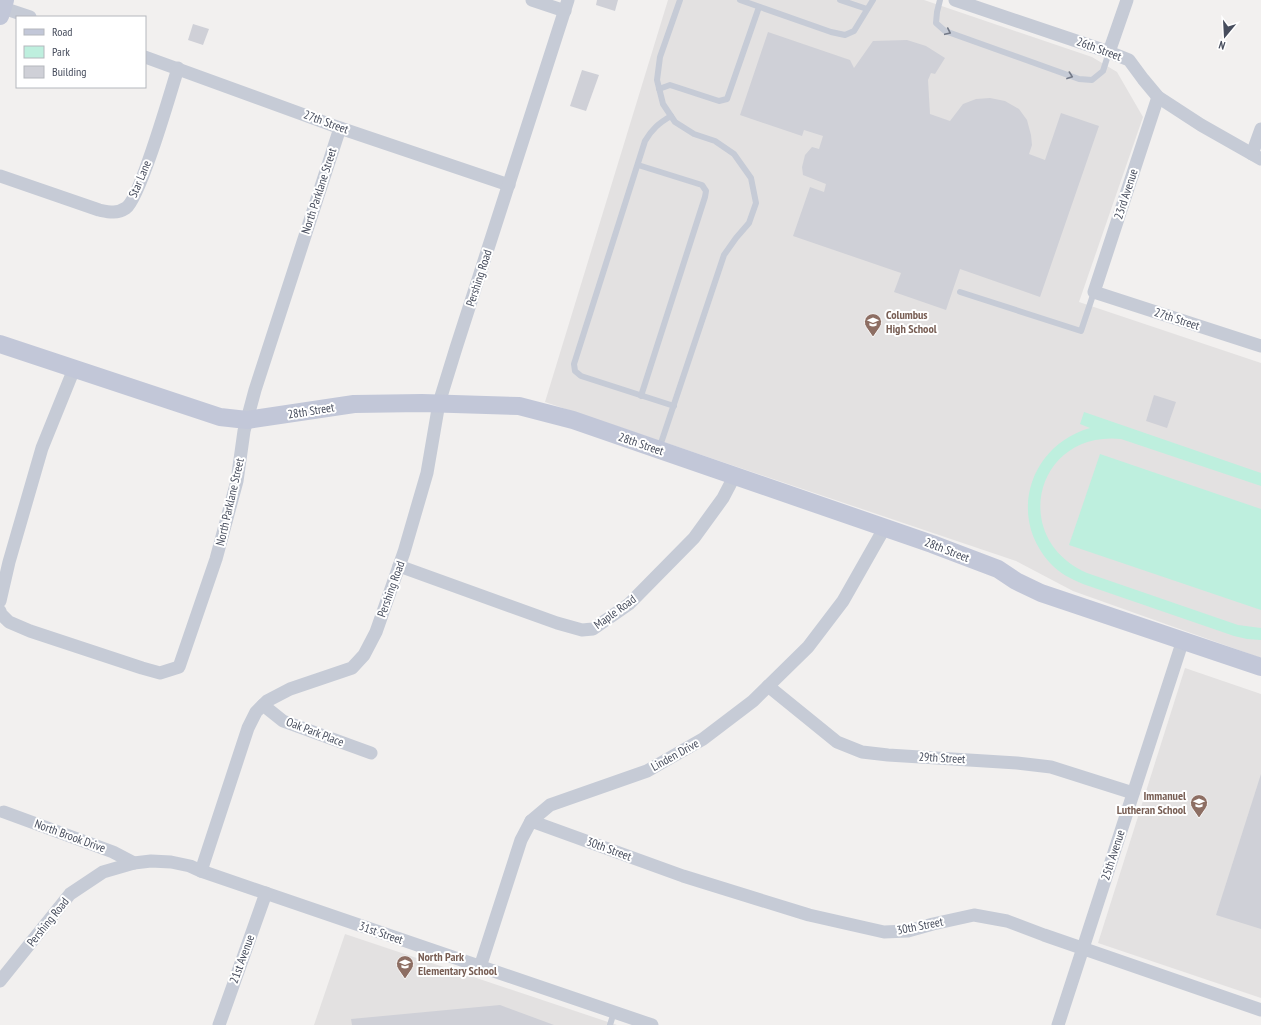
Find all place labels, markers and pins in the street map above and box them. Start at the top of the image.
place label: Columbus High School [886,307,937,336]
school or university icon: Columbus High School [863,312,883,337]
place label: Immanuel Lutheran School [1117,788,1186,817]
school or university icon: Immanuel Lutheran School [1189,793,1209,818]
place label: North Park Elementary School [418,949,497,978]
school or university icon: North Park Elementary School [395,954,415,979]

